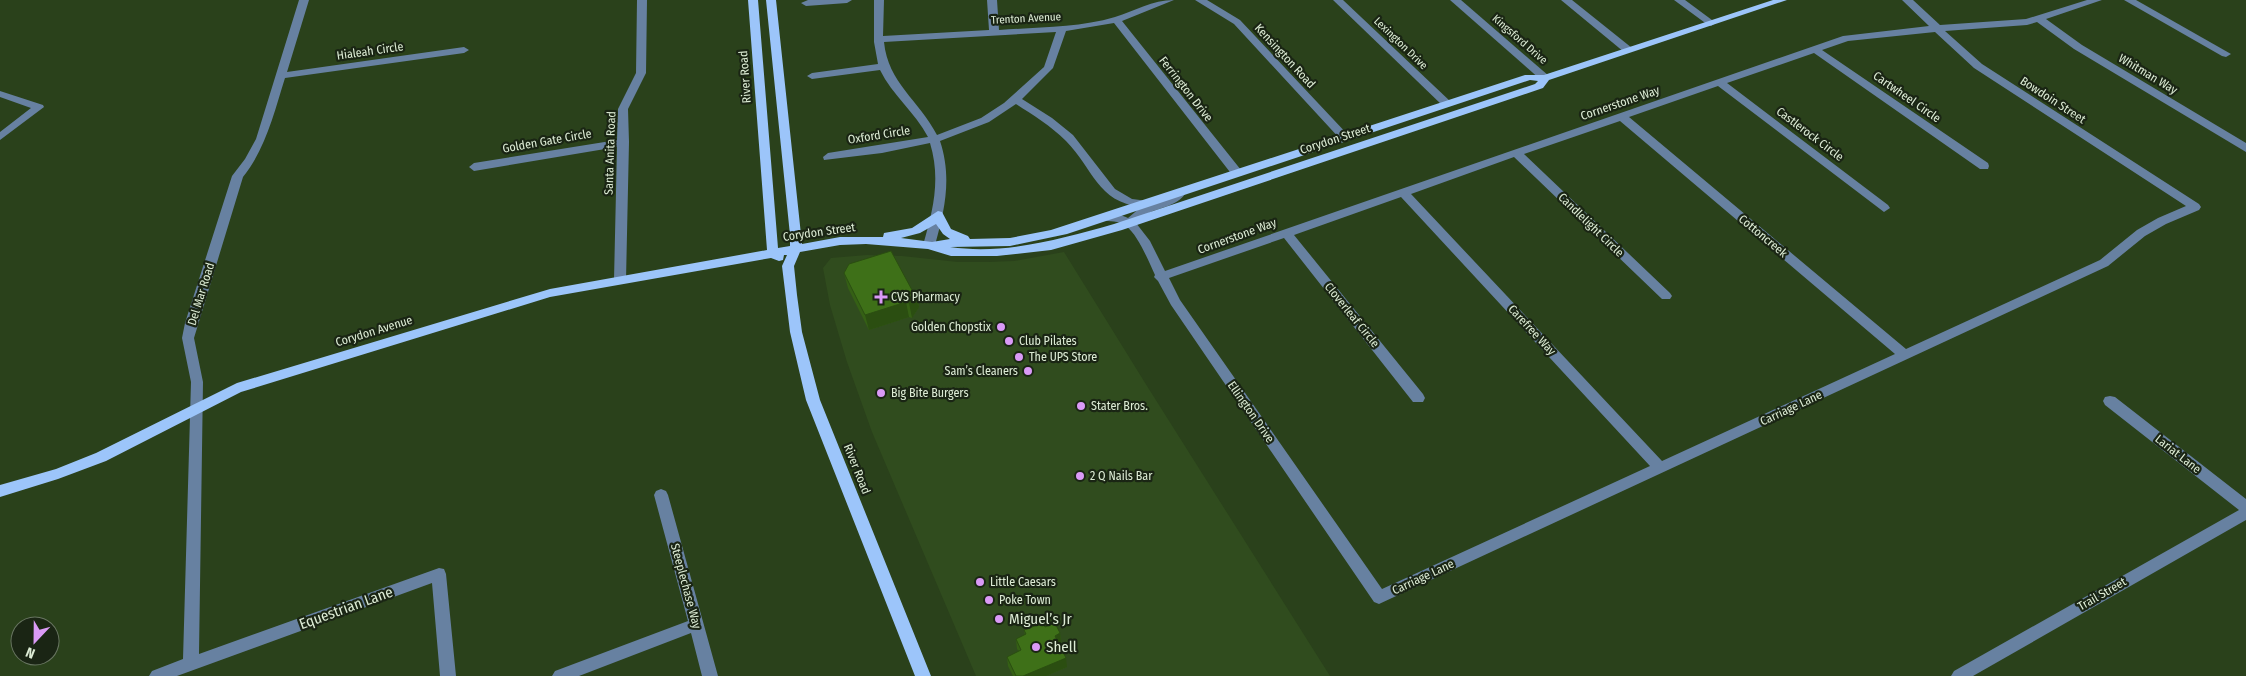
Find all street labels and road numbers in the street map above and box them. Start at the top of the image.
street label: Trenton Avenue [991,10,1061,27]
street label: Kingsford Drive [1490,12,1550,67]
street label: Lexington Drive [1371,15,1430,72]
street label: Kensington Road [1252,21,1318,91]
street label: Hialeah Circle [336,39,404,63]
street label: River Road [736,50,754,104]
street label: Whitman Way [2116,51,2181,97]
street label: Ferrington Drive [1156,54,1216,124]
street label: Cartwheel Circle [1871,69,1943,125]
street label: Bowdoin Street [2018,74,2088,126]
street label: Cornerstone Way [1579,83,1662,123]
street label: Castlerock Circle [1774,104,1846,164]
street label: Santa Anita Road [602,111,618,195]
street label: Corydon Street [1298,121,1372,157]
street label: Oxford Circle [847,123,911,147]
street label: Golden Gate Circle [501,126,593,156]
street label: Candlelight Circle [1555,190,1627,260]
street label: Cottoncreek [1736,212,1790,261]
street label: Cornerstone Way [1196,215,1279,257]
street label: Corydon Street [782,220,856,244]
street label: Del Mar Road [185,261,217,327]
street label: Cloverleaf Circle [1322,280,1382,350]
street label: Carefree Way [1505,302,1559,358]
street label: Corydon Avenue [334,313,414,349]
street label: Ellington Drive [1225,379,1277,445]
street label: Carriage Lane [1758,388,1824,428]
street label: Lariat Lane [2152,432,2204,476]
street label: River Road [841,442,873,496]
street label: Steeplechase Way [668,542,704,631]
street label: Carriage Lane [1390,557,1456,597]
street label: Trail Street [2075,575,2129,613]
street label: Equestrian Lane [297,583,395,633]

